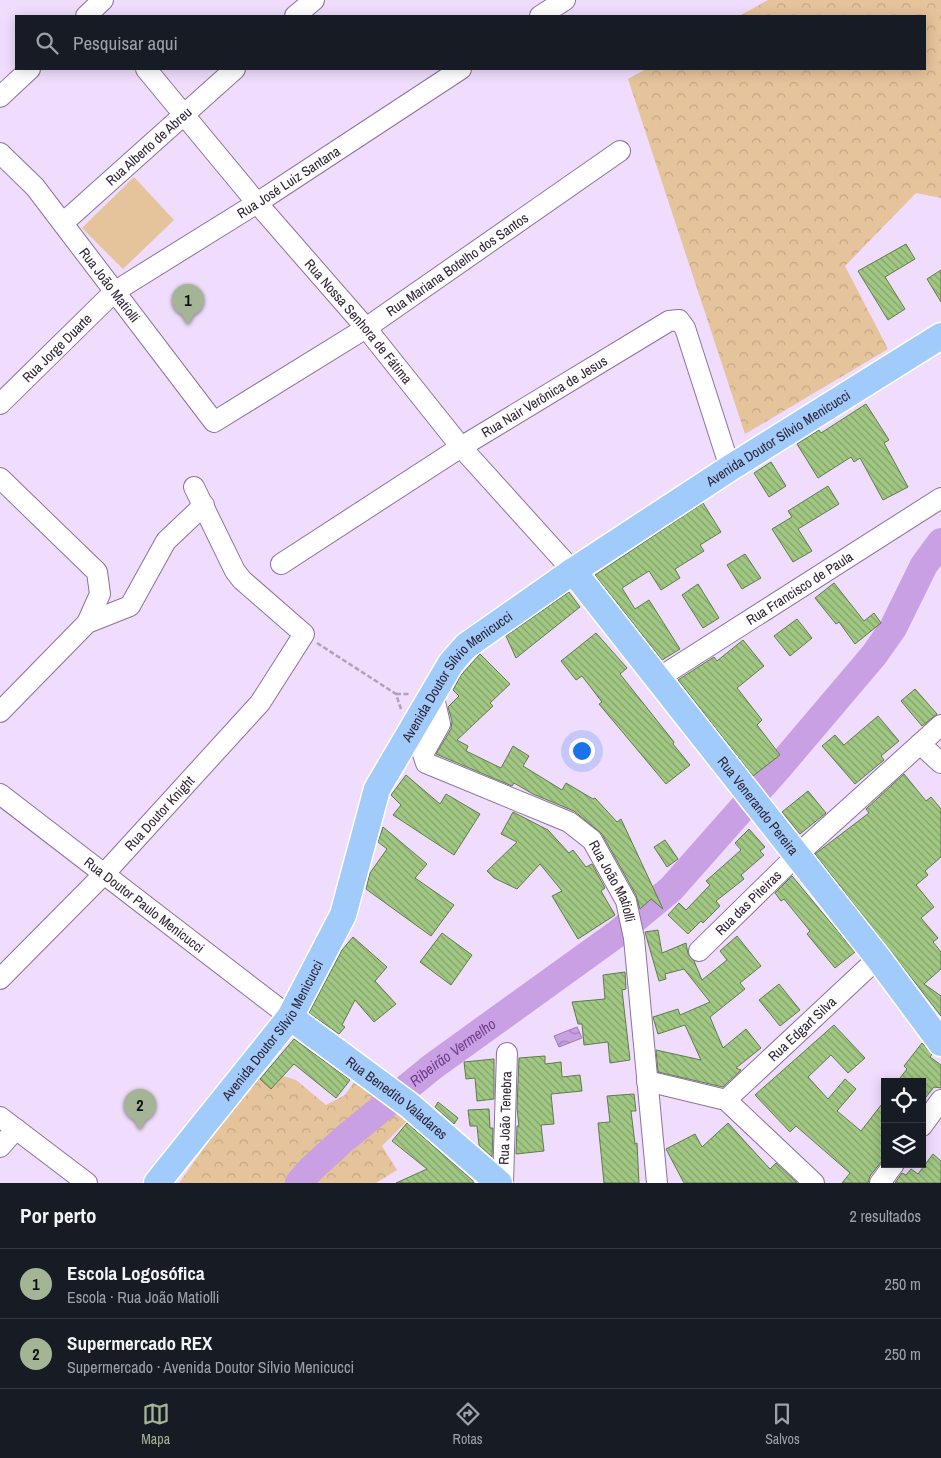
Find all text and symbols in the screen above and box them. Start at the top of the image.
search box [15,15,926,70]
icon: search [33,29,61,57]
text: Pesquisar aqui [73,30,178,56]
street label: Rua Alberto de Abreu [102,103,195,189]
street label: Rua José Luiz Santana [234,142,344,222]
street label: Rua Mariana Botelho dos Santos [383,209,532,320]
street label: Rua João Matiolli [75,244,144,326]
street label: Rua Nossa Senhora de Fátima [301,255,417,388]
pin: 1 [172,284,204,325]
street label: Rua Jorge Duarte [18,310,96,386]
street label: Rua Nair Verônica de Jesus [478,351,611,442]
street label: Avenida Doutor Sílvio Menicucci [702,386,854,491]
street label: Rua Francisco de Paula [743,547,857,629]
street label: Avenida Doutor Sílvio Menicucci [397,607,516,746]
your location [569,738,595,764]
street label: Rua Venerando Pereira [714,753,803,859]
street label: Rua Doutor Knight [121,772,198,855]
street label: Rua João Matiolli [585,837,639,924]
street label: Rua Doutor Paulo Menicucci [81,853,208,957]
street label: Rua das Piteiras [711,866,785,939]
street label: Avenida Doutor Sílvio Menicucci [217,957,327,1105]
street label: Rua Edgart Silva [764,992,840,1065]
water label: Ribeirão Vermelho [405,1013,500,1091]
street label: Rua Benedito Valadares [342,1052,452,1144]
street label: Rua João Tenebra [495,1070,515,1165]
map controls [881,1078,926,1168]
button: locate [881,1078,926,1123]
pin: 2 [124,1089,156,1130]
button: layers [881,1123,926,1168]
text: Por perto [20,1201,97,1230]
text: 2 resultados [850,1205,921,1227]
text: Escola Logosófica [67,1260,205,1286]
text: 1 [32,1273,40,1295]
text: 250 m [885,1273,921,1295]
text: Escola · Rua João Matiolli [67,1286,219,1308]
text: Supermercado REX [67,1330,212,1356]
text: 2 [32,1343,40,1365]
text: 250 m [885,1343,921,1365]
text: Supermercado · Avenida Doutor Sílvio Menicucci [67,1356,354,1378]
tab: Mapa [141,1400,170,1448]
tab: Rotas [453,1400,483,1448]
tab: Salvos [765,1400,800,1448]

